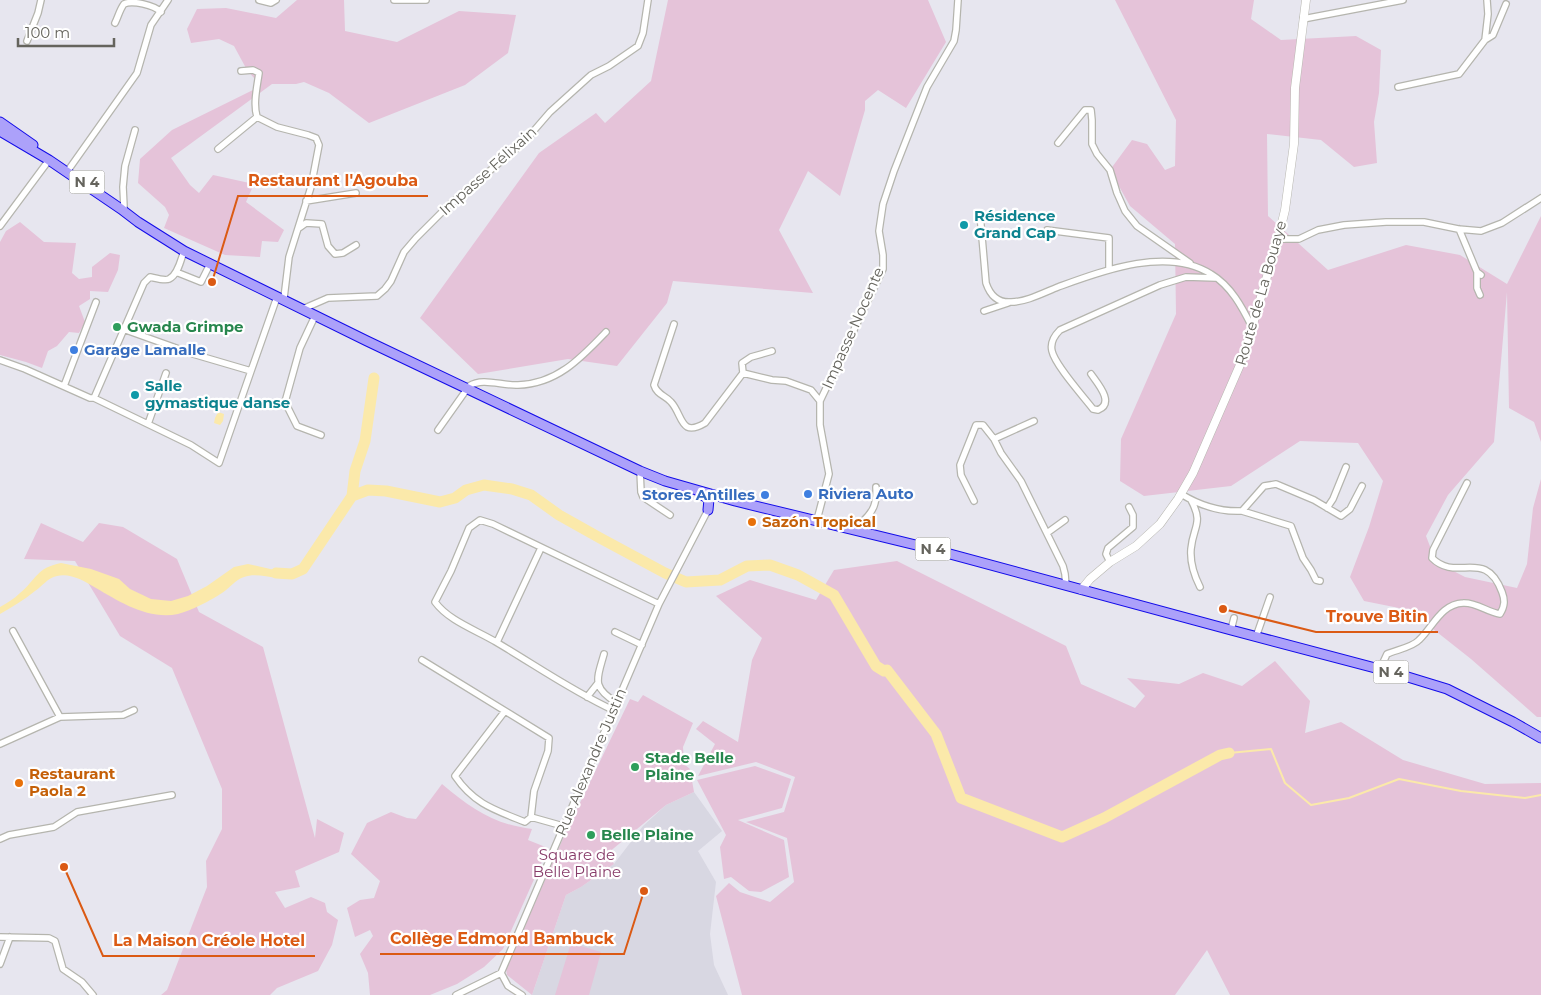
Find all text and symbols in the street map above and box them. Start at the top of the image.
scale bar [18,15,114,47]
text: 100 m [25,23,70,42]
street label: Impasse Félixain [435,122,540,219]
callout: Restaurant l'Agouba [238,165,428,196]
road number: N 4 [70,170,104,193]
text: Restaurant l'Agouba [248,171,418,190]
place label: Résidence Grand Cap [974,206,1056,242]
street label: Route de La Bouaye [1231,218,1290,368]
marker: Résidence Grand Cap [958,219,970,231]
street label: Impasse Nocente [817,264,888,392]
place label: Gwada Grimpe [127,317,244,336]
marker: Gwada Grimpe [111,321,123,333]
place label: Garage Lamalle [84,340,206,359]
marker: Garage Lamalle [68,344,80,356]
place label: Salle gymastique danse [145,376,290,412]
marker: Salle gymastique danse [129,389,141,401]
place label: Riviera Auto [818,484,914,503]
place label: Stores Antilles [642,485,755,504]
marker: Riviera Auto [802,488,814,500]
marker: Stores Antilles [759,489,771,501]
place label: Sazón Tropical [762,512,876,531]
marker: Sazón Tropical [746,516,758,528]
road number: N 4 [916,538,950,560]
callout: Trouve Bitin [1316,601,1438,632]
text: Trouve Bitin [1326,607,1428,626]
road number: N 4 [1374,660,1408,684]
street label: Rue Alexandre Justin [551,685,630,838]
place label: Stade Belle Plaine [645,748,734,784]
marker: Stade Belle Plaine [629,761,641,773]
place label: Restaurant Paola 2 [29,764,116,800]
marker: Restaurant Paola 2 [13,777,25,789]
place label: Belle Plaine [601,825,694,844]
marker: Belle Plaine [585,829,597,841]
park label: Square de Belle Plaine [533,845,621,881]
callout: Collège Edmond Bambuck [380,923,624,954]
callout: La Maison Créole Hotel [103,925,315,956]
text: Collège Edmond Bambuck [390,929,614,948]
text: La Maison Créole Hotel [113,931,305,950]

